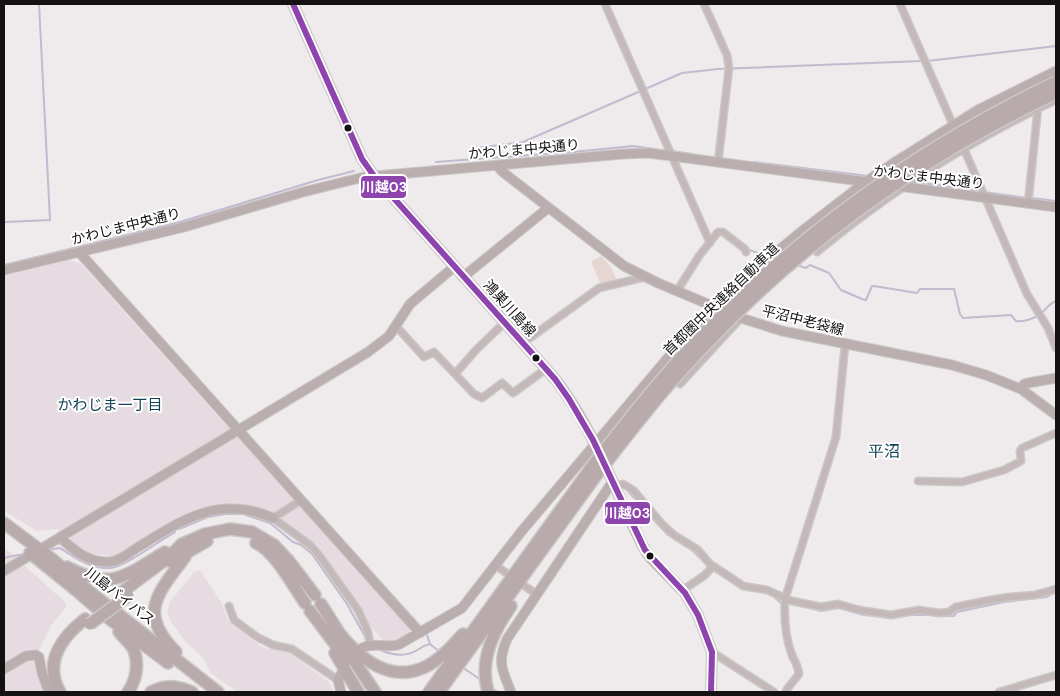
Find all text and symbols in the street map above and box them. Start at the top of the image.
unlabelled marker [343,123,353,133]
street label: かわじま中央通り [467,135,581,163]
street label: かわじま中央通り [872,161,986,193]
line badge: 川越03 [360,175,407,199]
text: 川越03 [361,178,407,196]
street label: かわじま中央通り [69,204,183,248]
street label: 首都圏中央連絡自動車道 [659,239,783,359]
street label: 鴻巣川島線 [480,276,540,340]
street label: 平沼中老袋線 [760,301,846,339]
unlabelled marker [531,353,541,363]
district label: かわじま一丁目 [57,395,163,415]
district label: 平沼 [868,441,900,462]
line badge: 川越03 [604,501,651,525]
text: 川越03 [604,504,650,522]
unlabelled marker [645,551,655,561]
street label: 川島バイパス [81,563,159,629]

